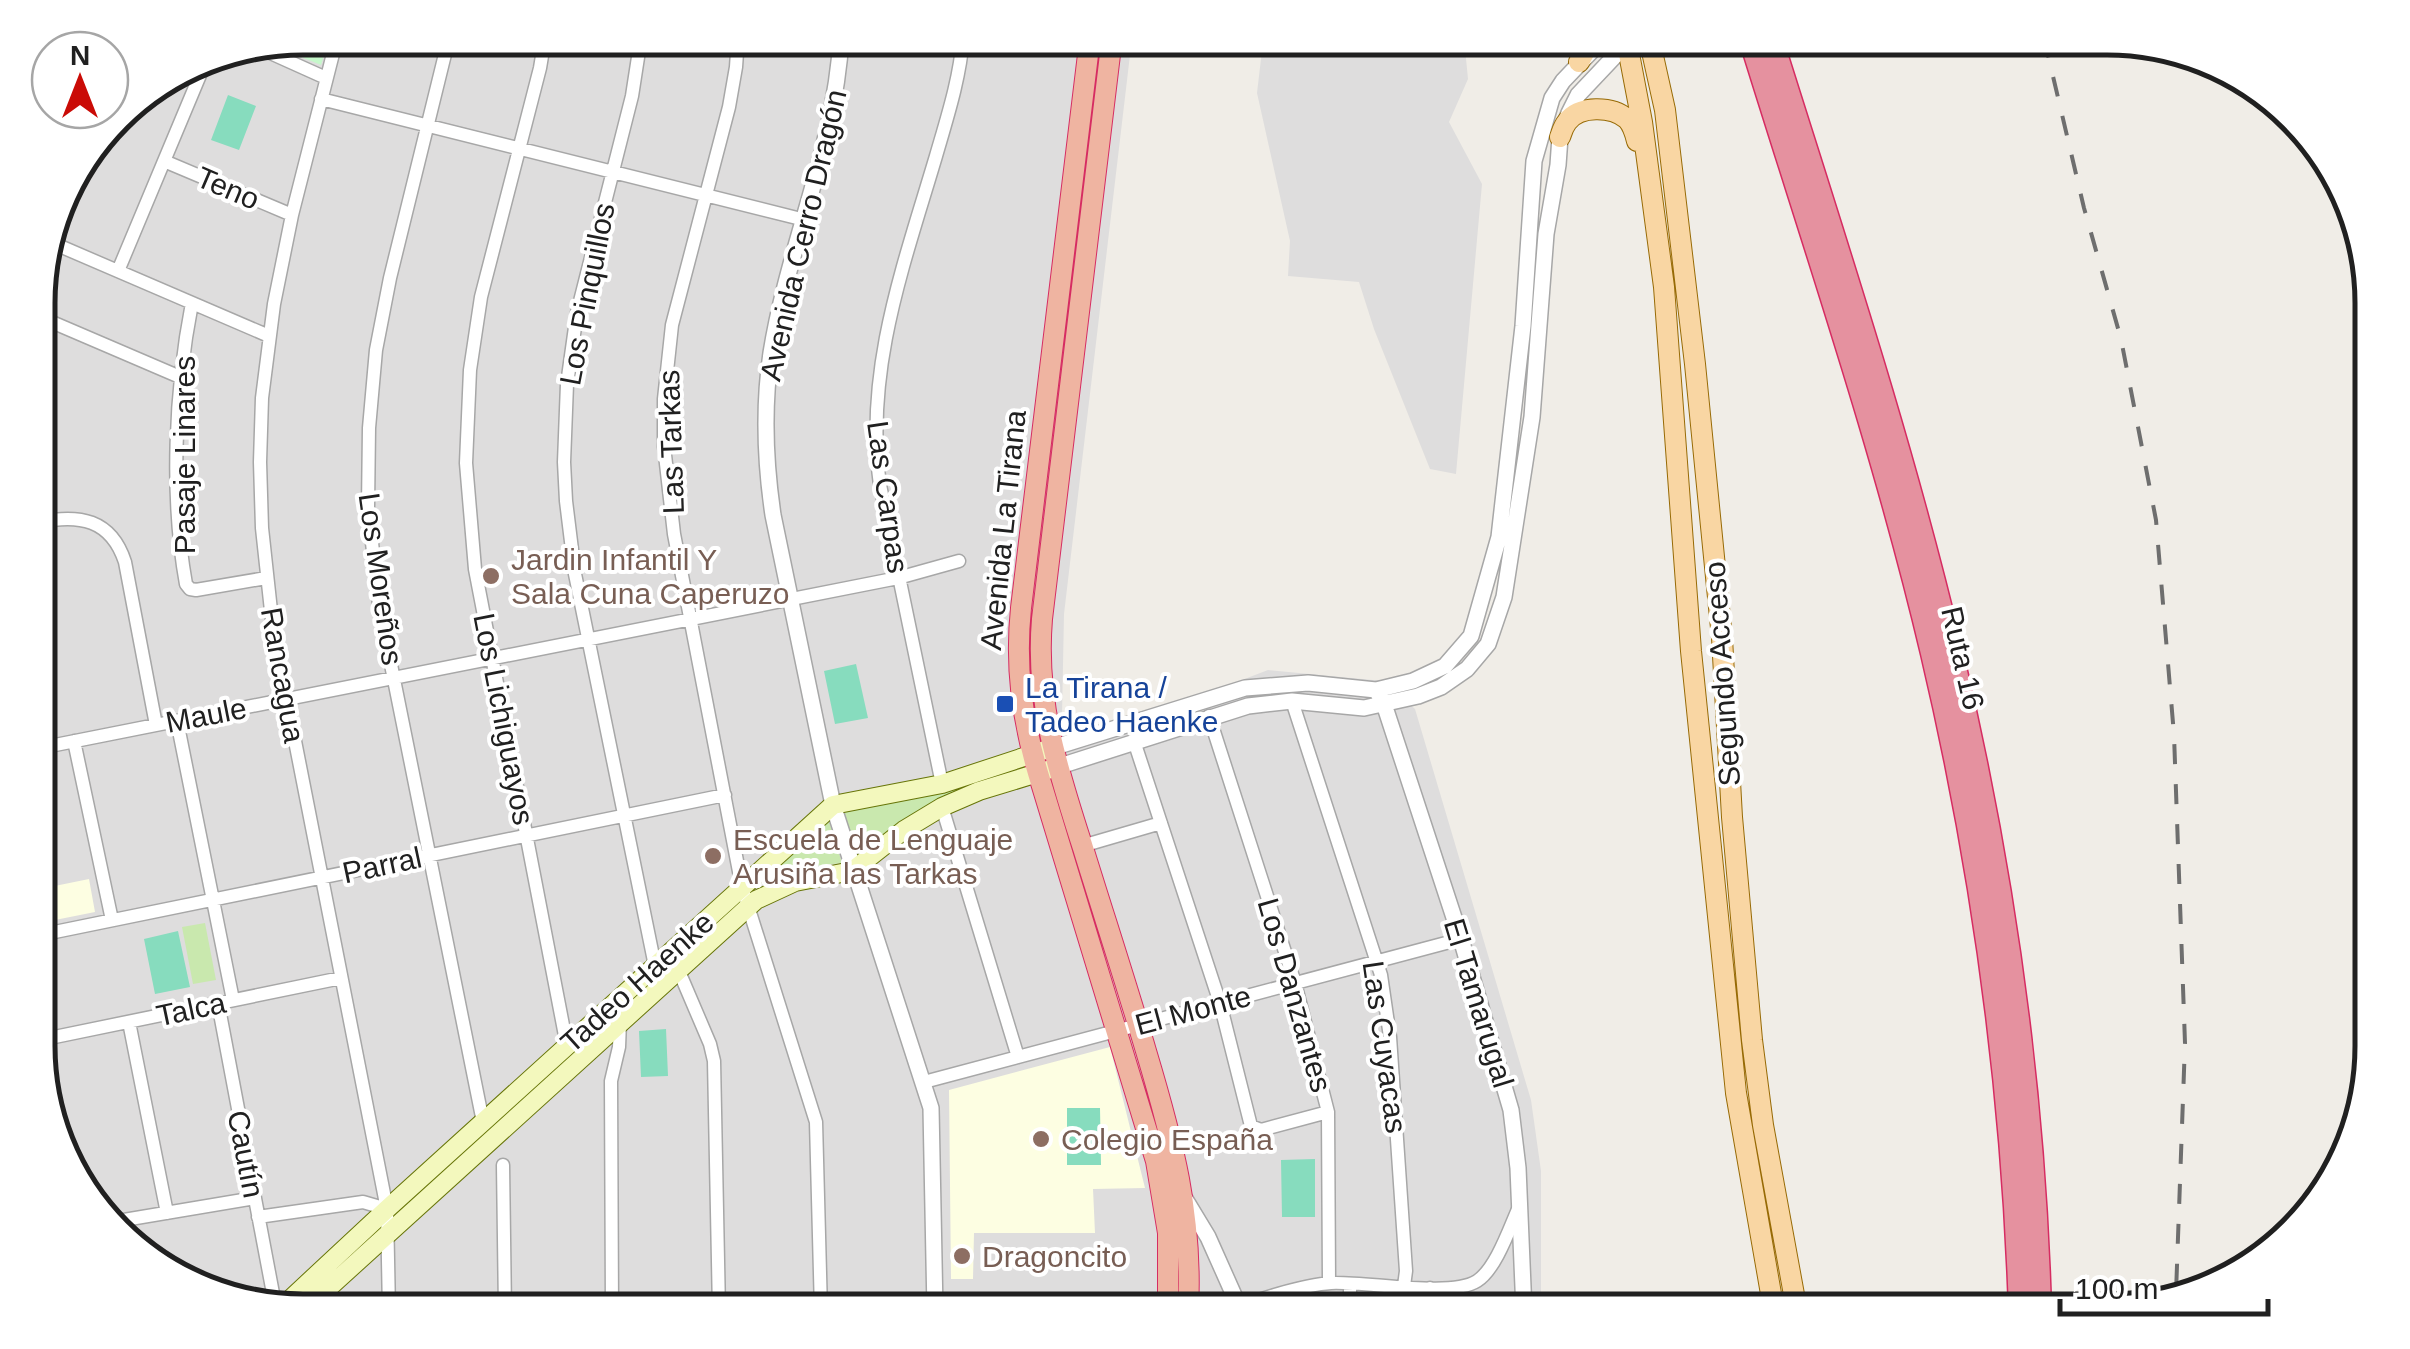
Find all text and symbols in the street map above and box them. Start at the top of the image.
north arrow [30,30,130,130]
text: N [70,40,90,71]
street label: Avenida Cerro Dragón [753,86,853,384]
street label: Teno [192,160,264,216]
street label: Los Pinquillos [553,200,621,388]
street label: Pasaje Linares [168,356,201,554]
street label: Las Tarkas [652,369,690,515]
street label: Avenida La Tirana [974,408,1032,652]
street label: Las Carpas [861,419,915,575]
street label: Los Moreños [353,491,409,667]
place label: Jardin Infantil Y Sala Cuna Caperuzo [511,543,790,610]
street label: Segundo Acceso [1698,561,1746,787]
marker: Jardin Infantil Y Sala Cuna Caperuzo [480,565,502,587]
street label: Ruta 16 [1935,603,1991,713]
street label: Rancagua [255,605,311,746]
street label: Los Lichiguayos [467,610,541,828]
place label: La Tirana / Tadeo Haenke [1025,671,1218,738]
street label: Maule [163,691,249,739]
marker: La Tirana / Tadeo Haenke [994,693,1016,715]
place label: Escuela de Lenguaje Arusiña las Tarkas [733,823,1013,890]
street label: Parral [339,841,425,889]
marker: Escuela de Lenguaje Arusiña las Tarkas [702,845,724,867]
street label: Los Danzantes [1252,894,1338,1096]
street label: Tadeo Haenke [554,905,720,1059]
street label: El Tamarugal [1438,915,1520,1091]
street label: Las Cuyacas [1357,959,1413,1135]
street label: El Monte [1132,979,1254,1041]
street label: Talca [153,986,229,1032]
street label: Cautín [221,1107,271,1201]
place label: Colegio España [1061,1123,1273,1156]
marker: Colegio España [1030,1128,1052,1150]
place label: Dragoncito [982,1240,1127,1273]
marker: Dragoncito [951,1245,973,1267]
scale bar [2060,1254,2268,1316]
text: 100 m [2075,1272,2158,1305]

